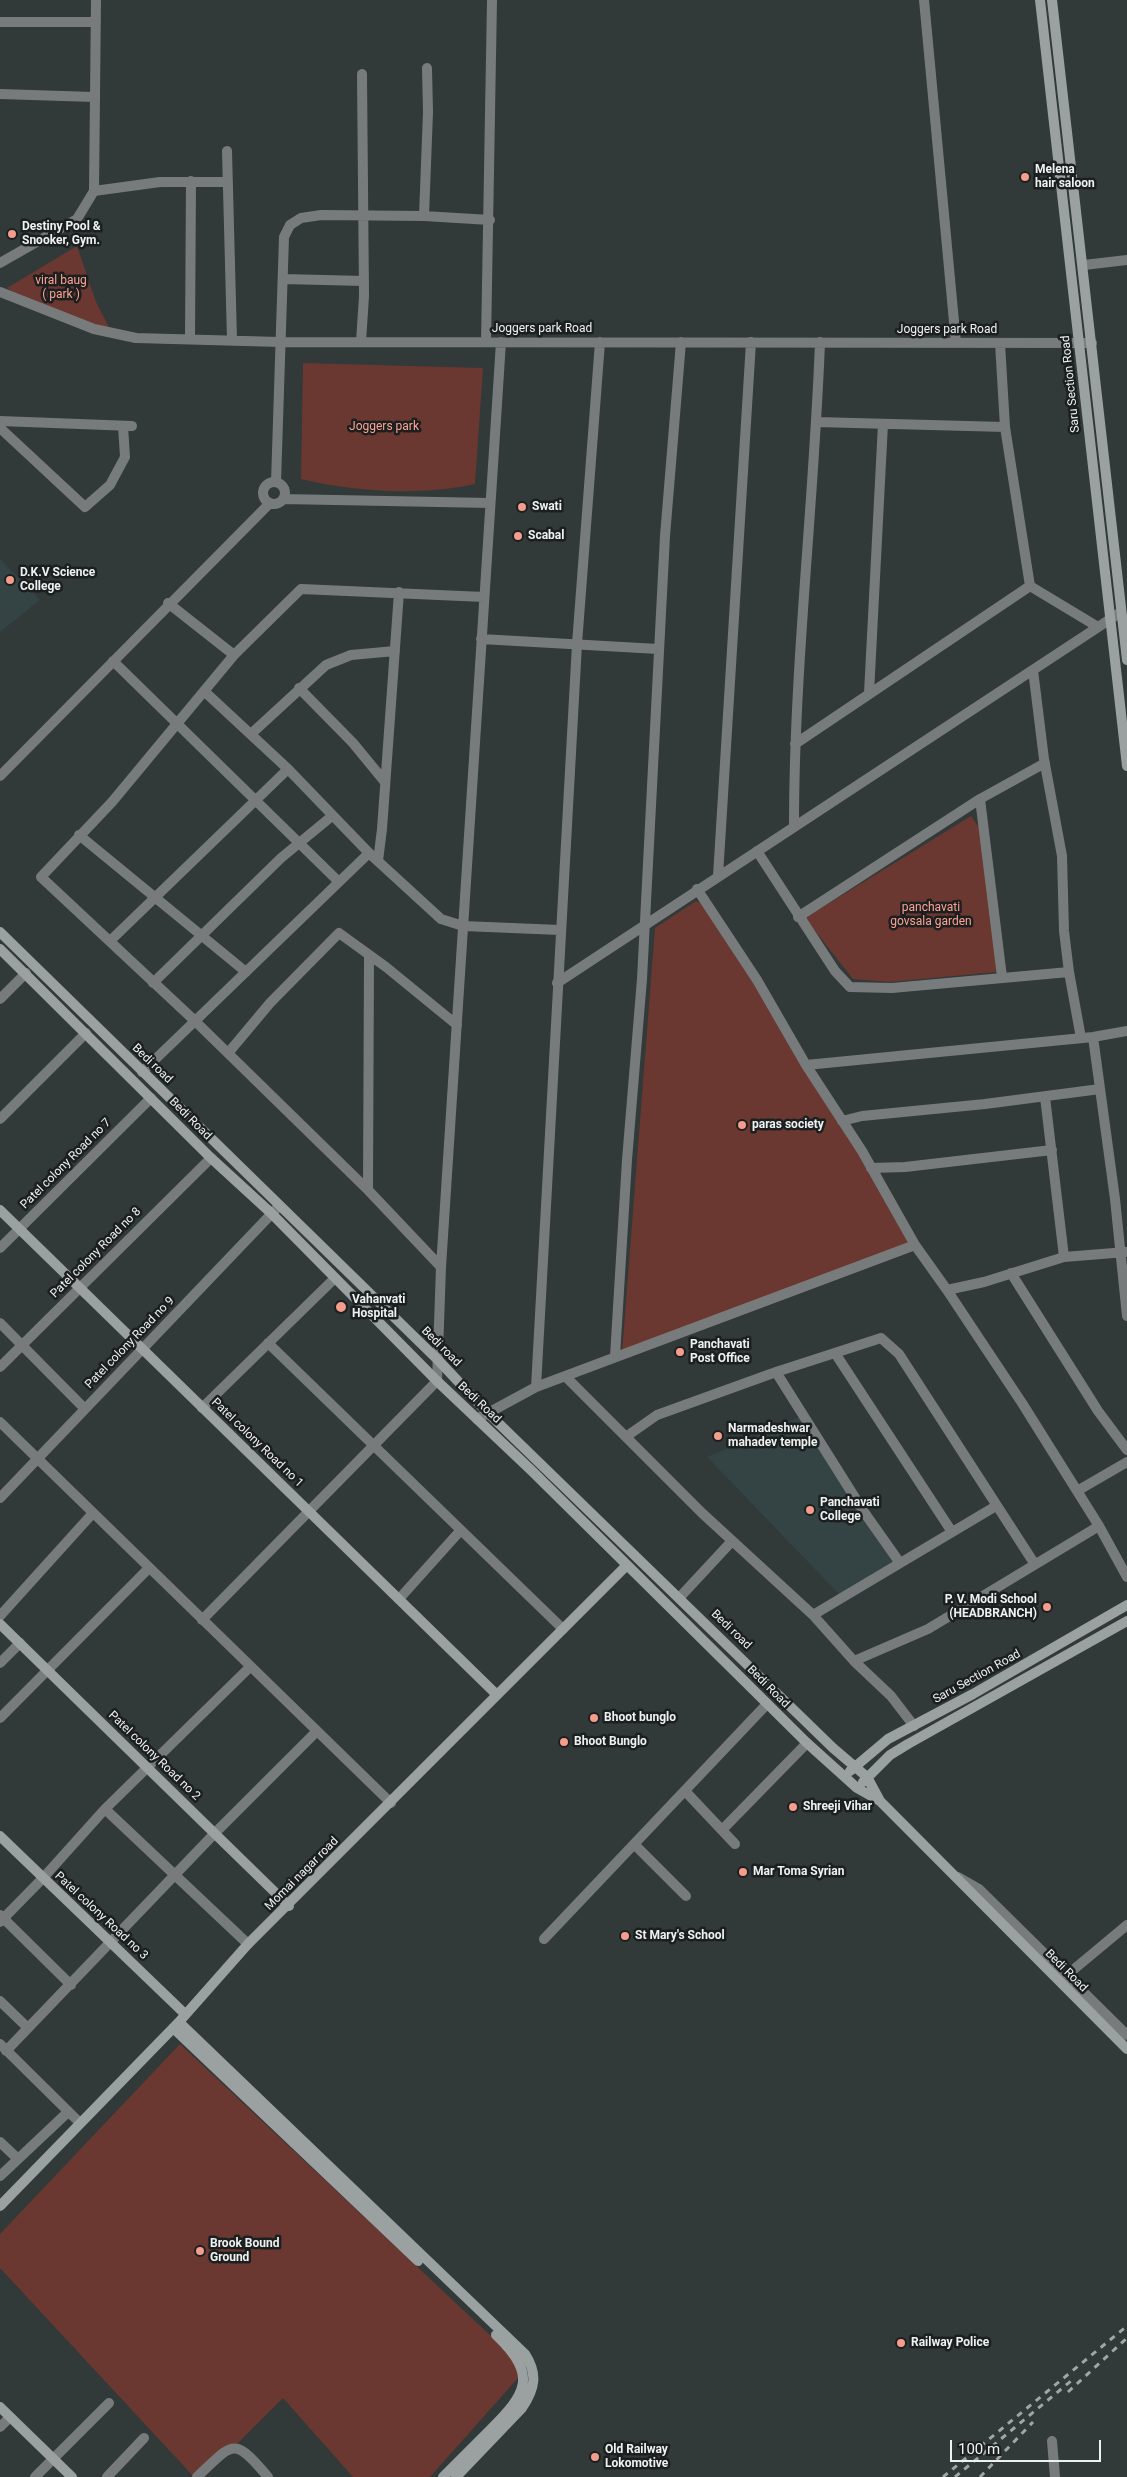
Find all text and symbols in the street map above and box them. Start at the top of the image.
place label: Melena hair saloon [1035,163,1095,191]
marker: Melena hair saloon [1019,171,1031,183]
place label: Destiny Pool & Snooker, Gym. [22,220,101,248]
marker: Destiny Pool & Snooker, Gym. [6,228,18,240]
park label: viral baug ( park ) [35,274,87,302]
street label: Joggers park Road [492,322,592,336]
street label: Joggers park Road [897,323,997,337]
street label: Saru Section Road [1059,335,1083,433]
park label: Joggers park [349,420,419,434]
place label: Swati [532,500,562,514]
marker: Swati [516,501,528,513]
place label: Scabal [528,529,564,543]
marker: Scabal [512,530,524,542]
place label: D.K.V Science College [20,566,95,594]
marker: D.K.V Science College [4,574,16,586]
park label: panchavati govsala garden [890,901,972,929]
street label: Bedi road [129,1041,175,1087]
street label: Bedi Road [166,1095,214,1143]
street label: Patel colony Road no 7 [18,1116,114,1212]
place label: paras society [752,1118,824,1132]
marker: paras society [736,1119,748,1131]
street label: Patel colony Road no 8 [48,1205,144,1301]
place label: Vahanvati Hospital [352,1293,406,1321]
street label: Patel colony Road no 9 [82,1294,178,1392]
marker: Vahanvati Hospital [334,1300,348,1314]
street label: Bedi road [418,1324,464,1370]
place label: Panchavati Post Office [690,1338,750,1366]
marker: Panchavati Post Office [674,1346,686,1358]
street label: Bedi Road [454,1379,504,1427]
street label: Patel colony Road no 1 [208,1395,306,1491]
place label: Narmadeshwar mahadev temple [728,1422,818,1450]
marker: Narmadeshwar mahadev temple [712,1430,724,1442]
place label: Panchavati College [820,1496,880,1524]
marker: Panchavati College [804,1504,816,1516]
place label: P. V. Modi School (HEADBRANCH) [945,1593,1037,1621]
marker: P. V. Modi School (HEADBRANCH) [1041,1601,1053,1613]
street label: Bedi road [708,1607,754,1653]
street label: Saru Section Road [931,1647,1023,1707]
street label: Bedi Road [744,1663,792,1711]
street label: Patel colony Road no 2 [105,1708,203,1804]
place label: Bhoot bunglo [604,1711,676,1725]
marker: Bhoot bunglo [588,1712,600,1724]
place label: Bhoot Bunglo [574,1735,647,1749]
marker: Bhoot Bunglo [558,1736,570,1748]
place label: Shreeji Vihar [803,1800,872,1814]
marker: Shreeji Vihar [787,1801,799,1813]
street label: Momai nagar road [262,1834,342,1914]
place label: Mar Toma Syrian [753,1865,844,1879]
marker: Mar Toma Syrian [737,1866,749,1878]
street label: Patel colony Road no 3 [51,1869,151,1963]
place label: St Mary's School [635,1929,725,1943]
marker: St Mary's School [619,1930,631,1942]
street label: Bedi Road [1042,1947,1090,1995]
place label: Brook Bound Ground [210,2237,279,2265]
marker: Brook Bound Ground [194,2245,206,2257]
place label: Railway Police [911,2336,989,2350]
marker: Railway Police [895,2337,907,2349]
scale bar [952,2430,1103,2462]
text: 100 m [958,2440,1000,2458]
place label: Old Railway Lokomotive [605,2443,668,2471]
marker: Old Railway Lokomotive [589,2451,601,2463]

